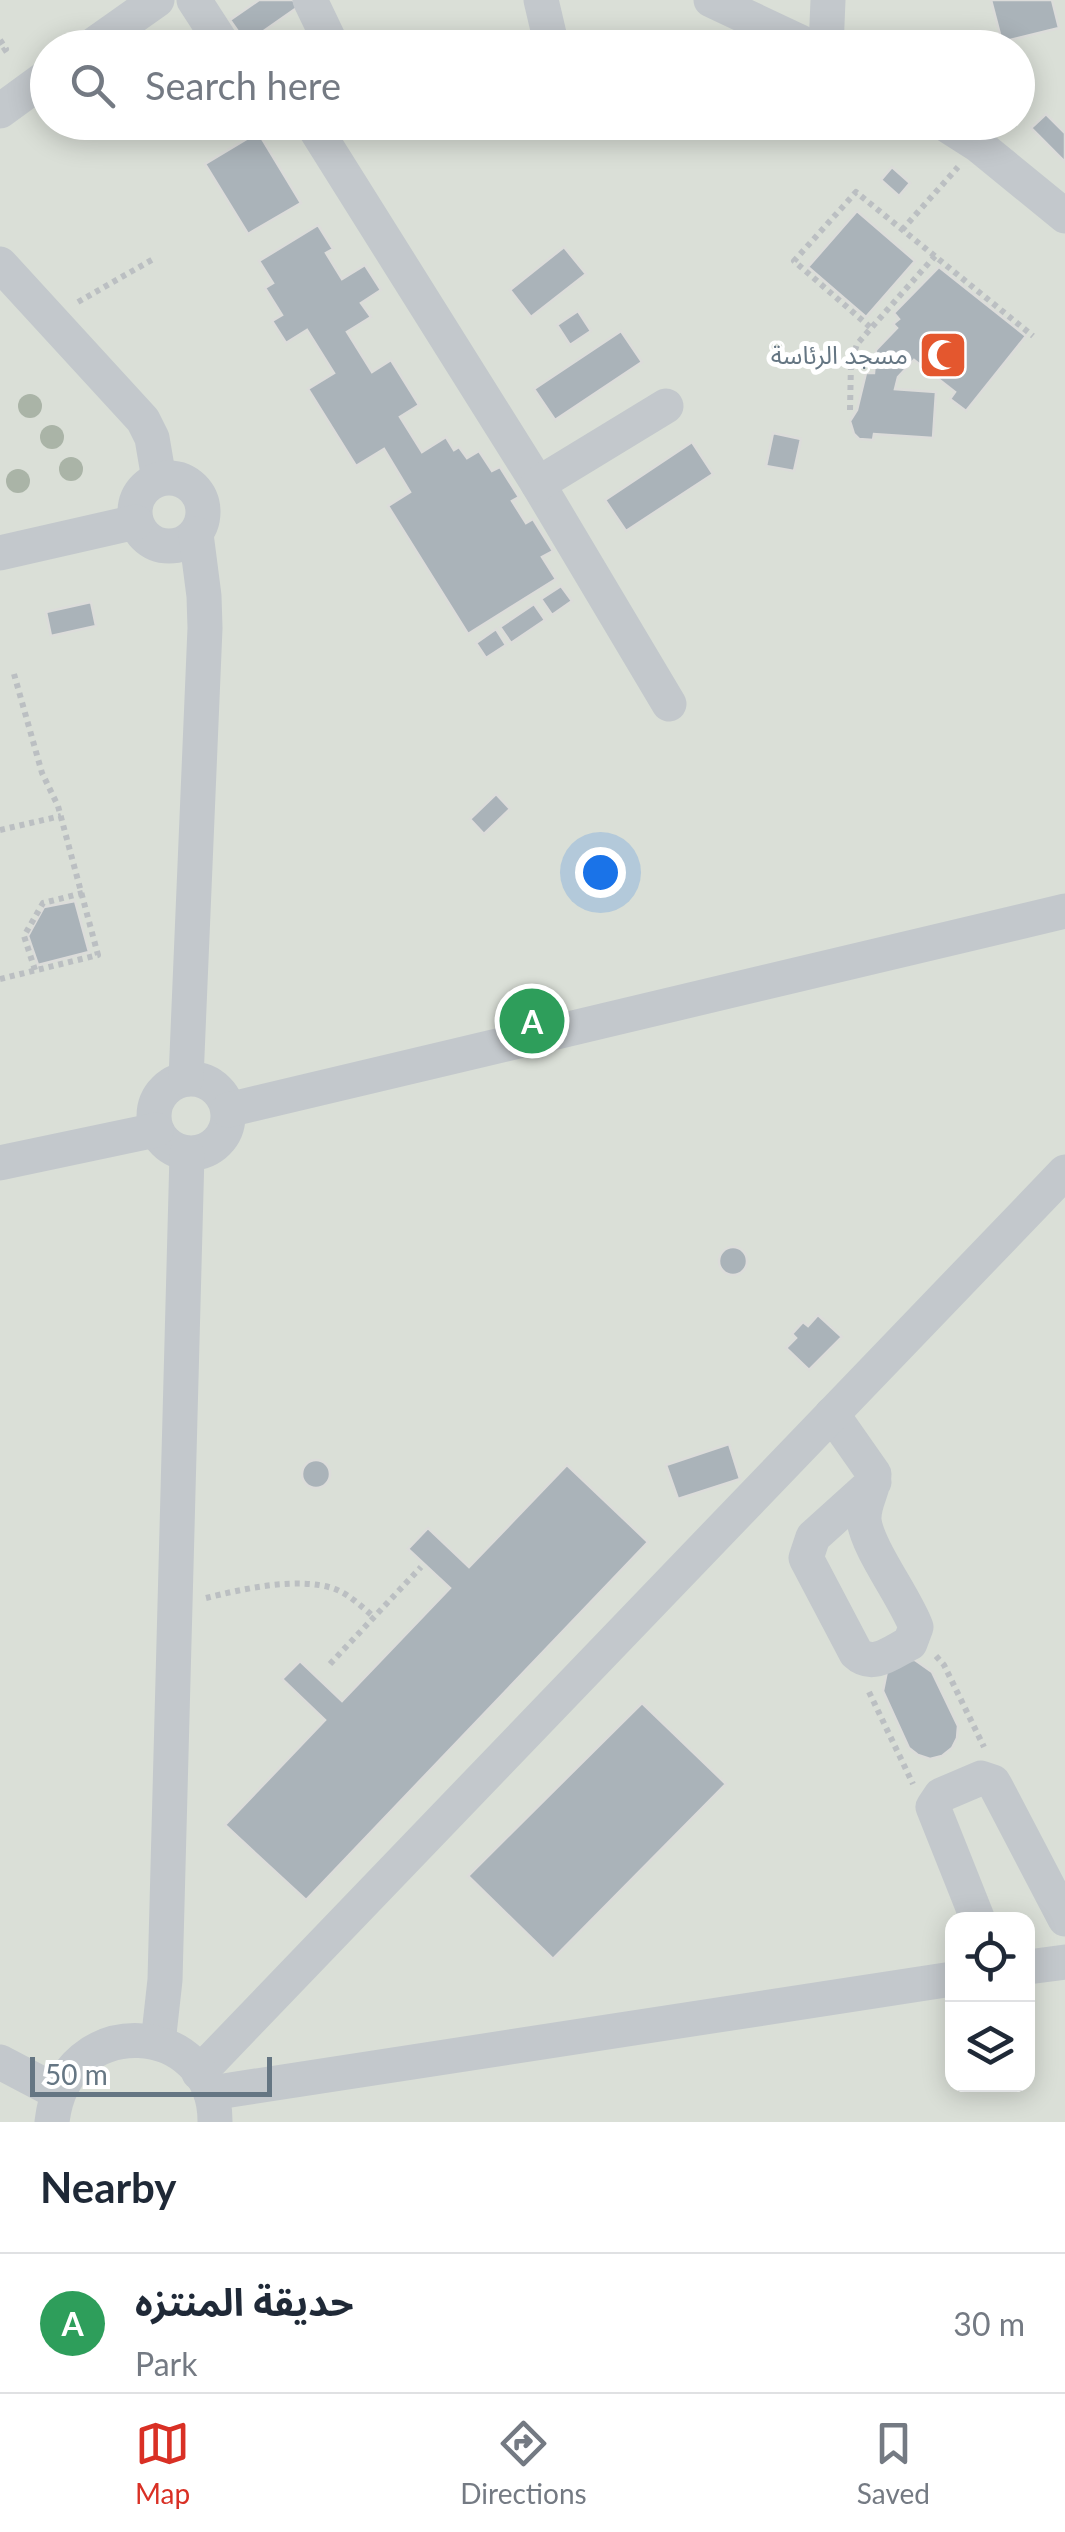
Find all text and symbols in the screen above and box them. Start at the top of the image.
search box [30,30,1035,140]
icon: search [65,58,120,113]
text: Search here [145,62,341,108]
mosque icon: مسجد الرئاسة [917,329,969,381]
place label: مسجد الرئاسة [771,339,908,370]
your location [575,847,626,898]
pin: A [500,984,564,1058]
map controls [945,1912,1035,2092]
button: locate [945,1912,1035,2002]
button: layers [945,2002,1035,2092]
scale bar [30,2052,272,2096]
text: 50 m [45,2057,108,2091]
text: Nearby [40,2162,177,2212]
text: حديقة المنتزه [135,2278,354,2324]
text: A [61,2304,84,2343]
text: 30 m [953,2304,1025,2343]
text: Park [135,2344,198,2383]
tab: Map [135,2416,190,2510]
tab: Directions [460,2416,587,2510]
tab: Saved [857,2416,930,2510]

